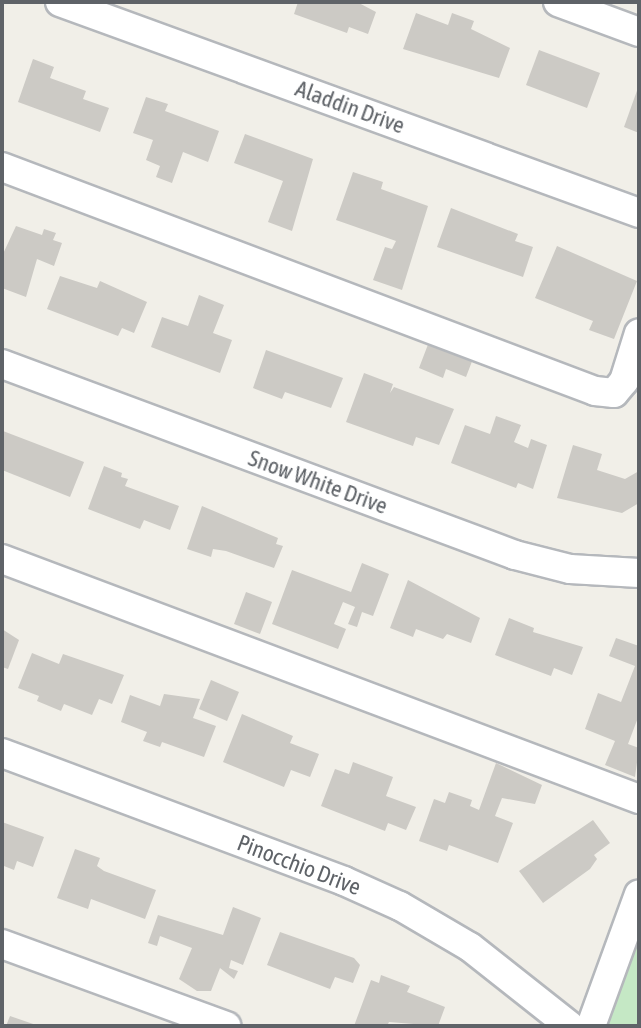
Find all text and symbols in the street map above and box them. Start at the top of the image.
street label: Aladdin Drive [292,75,408,139]
street label: Snow White Drive [245,444,391,520]
street label: Pinocchio Drive [233,829,365,901]

